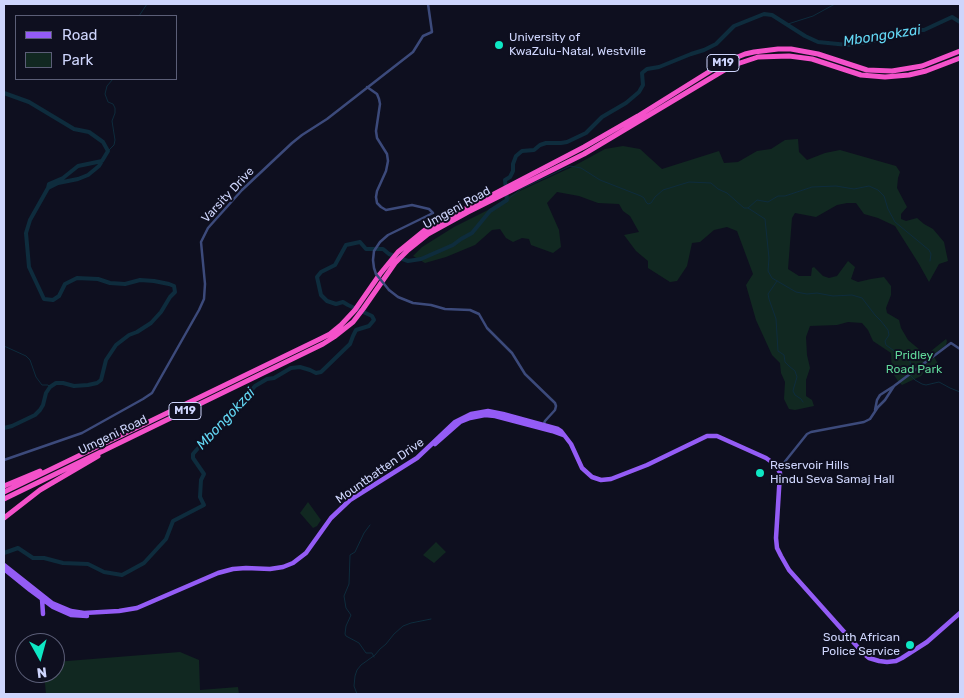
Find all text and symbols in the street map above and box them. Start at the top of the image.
legend [15,15,178,80]
water label: Mbongokzai [842,22,922,50]
text: Road [62,26,98,44]
place label: University of KwaZulu-Natal, Westville [509,31,646,59]
marker: University of KwaZulu-Natal, Westville [493,39,505,51]
text: Park [62,51,93,69]
road number: M19 [707,54,739,72]
street label: Varsity Drive [199,164,257,226]
street label: Umgeni Road [421,184,493,232]
park label: Pridley Road Park [886,349,942,377]
water label: Mbongokzai [193,385,259,453]
road number: M19 [169,402,201,420]
street label: Umgeni Road [76,412,150,458]
street label: Mountbatten Drive [333,435,427,507]
place label: Reservoir Hills Hindu Seva Samaj Hall [770,459,894,487]
marker: Reservoir Hills Hindu Seva Samaj Hall [754,467,766,479]
place label: South African Police Service [822,631,900,659]
north arrow [15,633,65,683]
marker: South African Police Service [904,639,916,651]
text: N [36,663,48,681]

